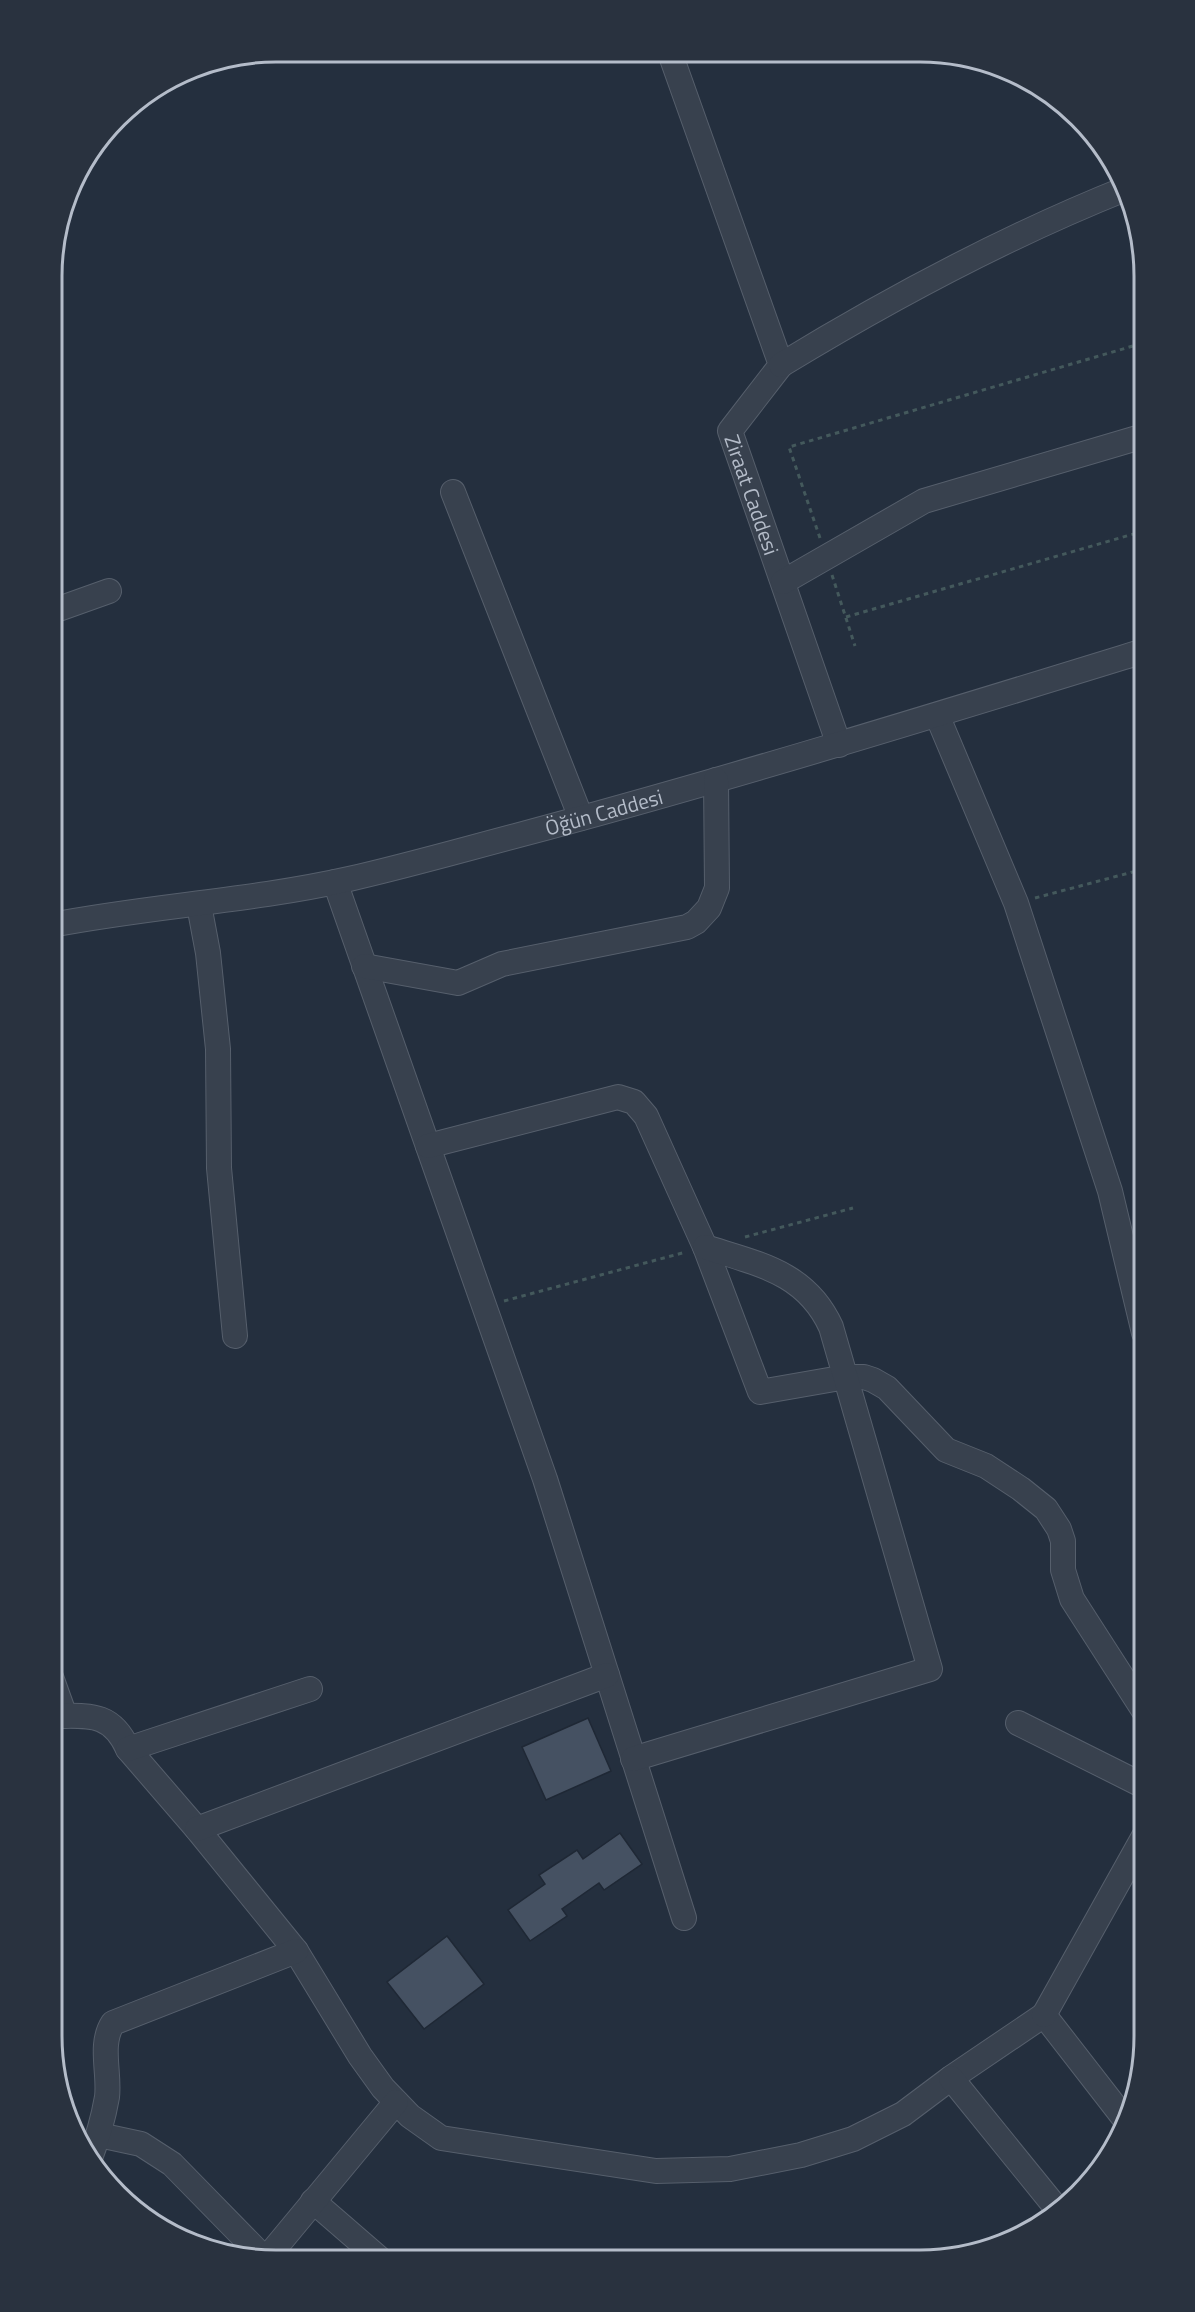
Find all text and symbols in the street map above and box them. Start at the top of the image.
street label: Ziraat Caddesi [716,430,788,559]
street label: Öğün Caddesi [541,780,666,843]

